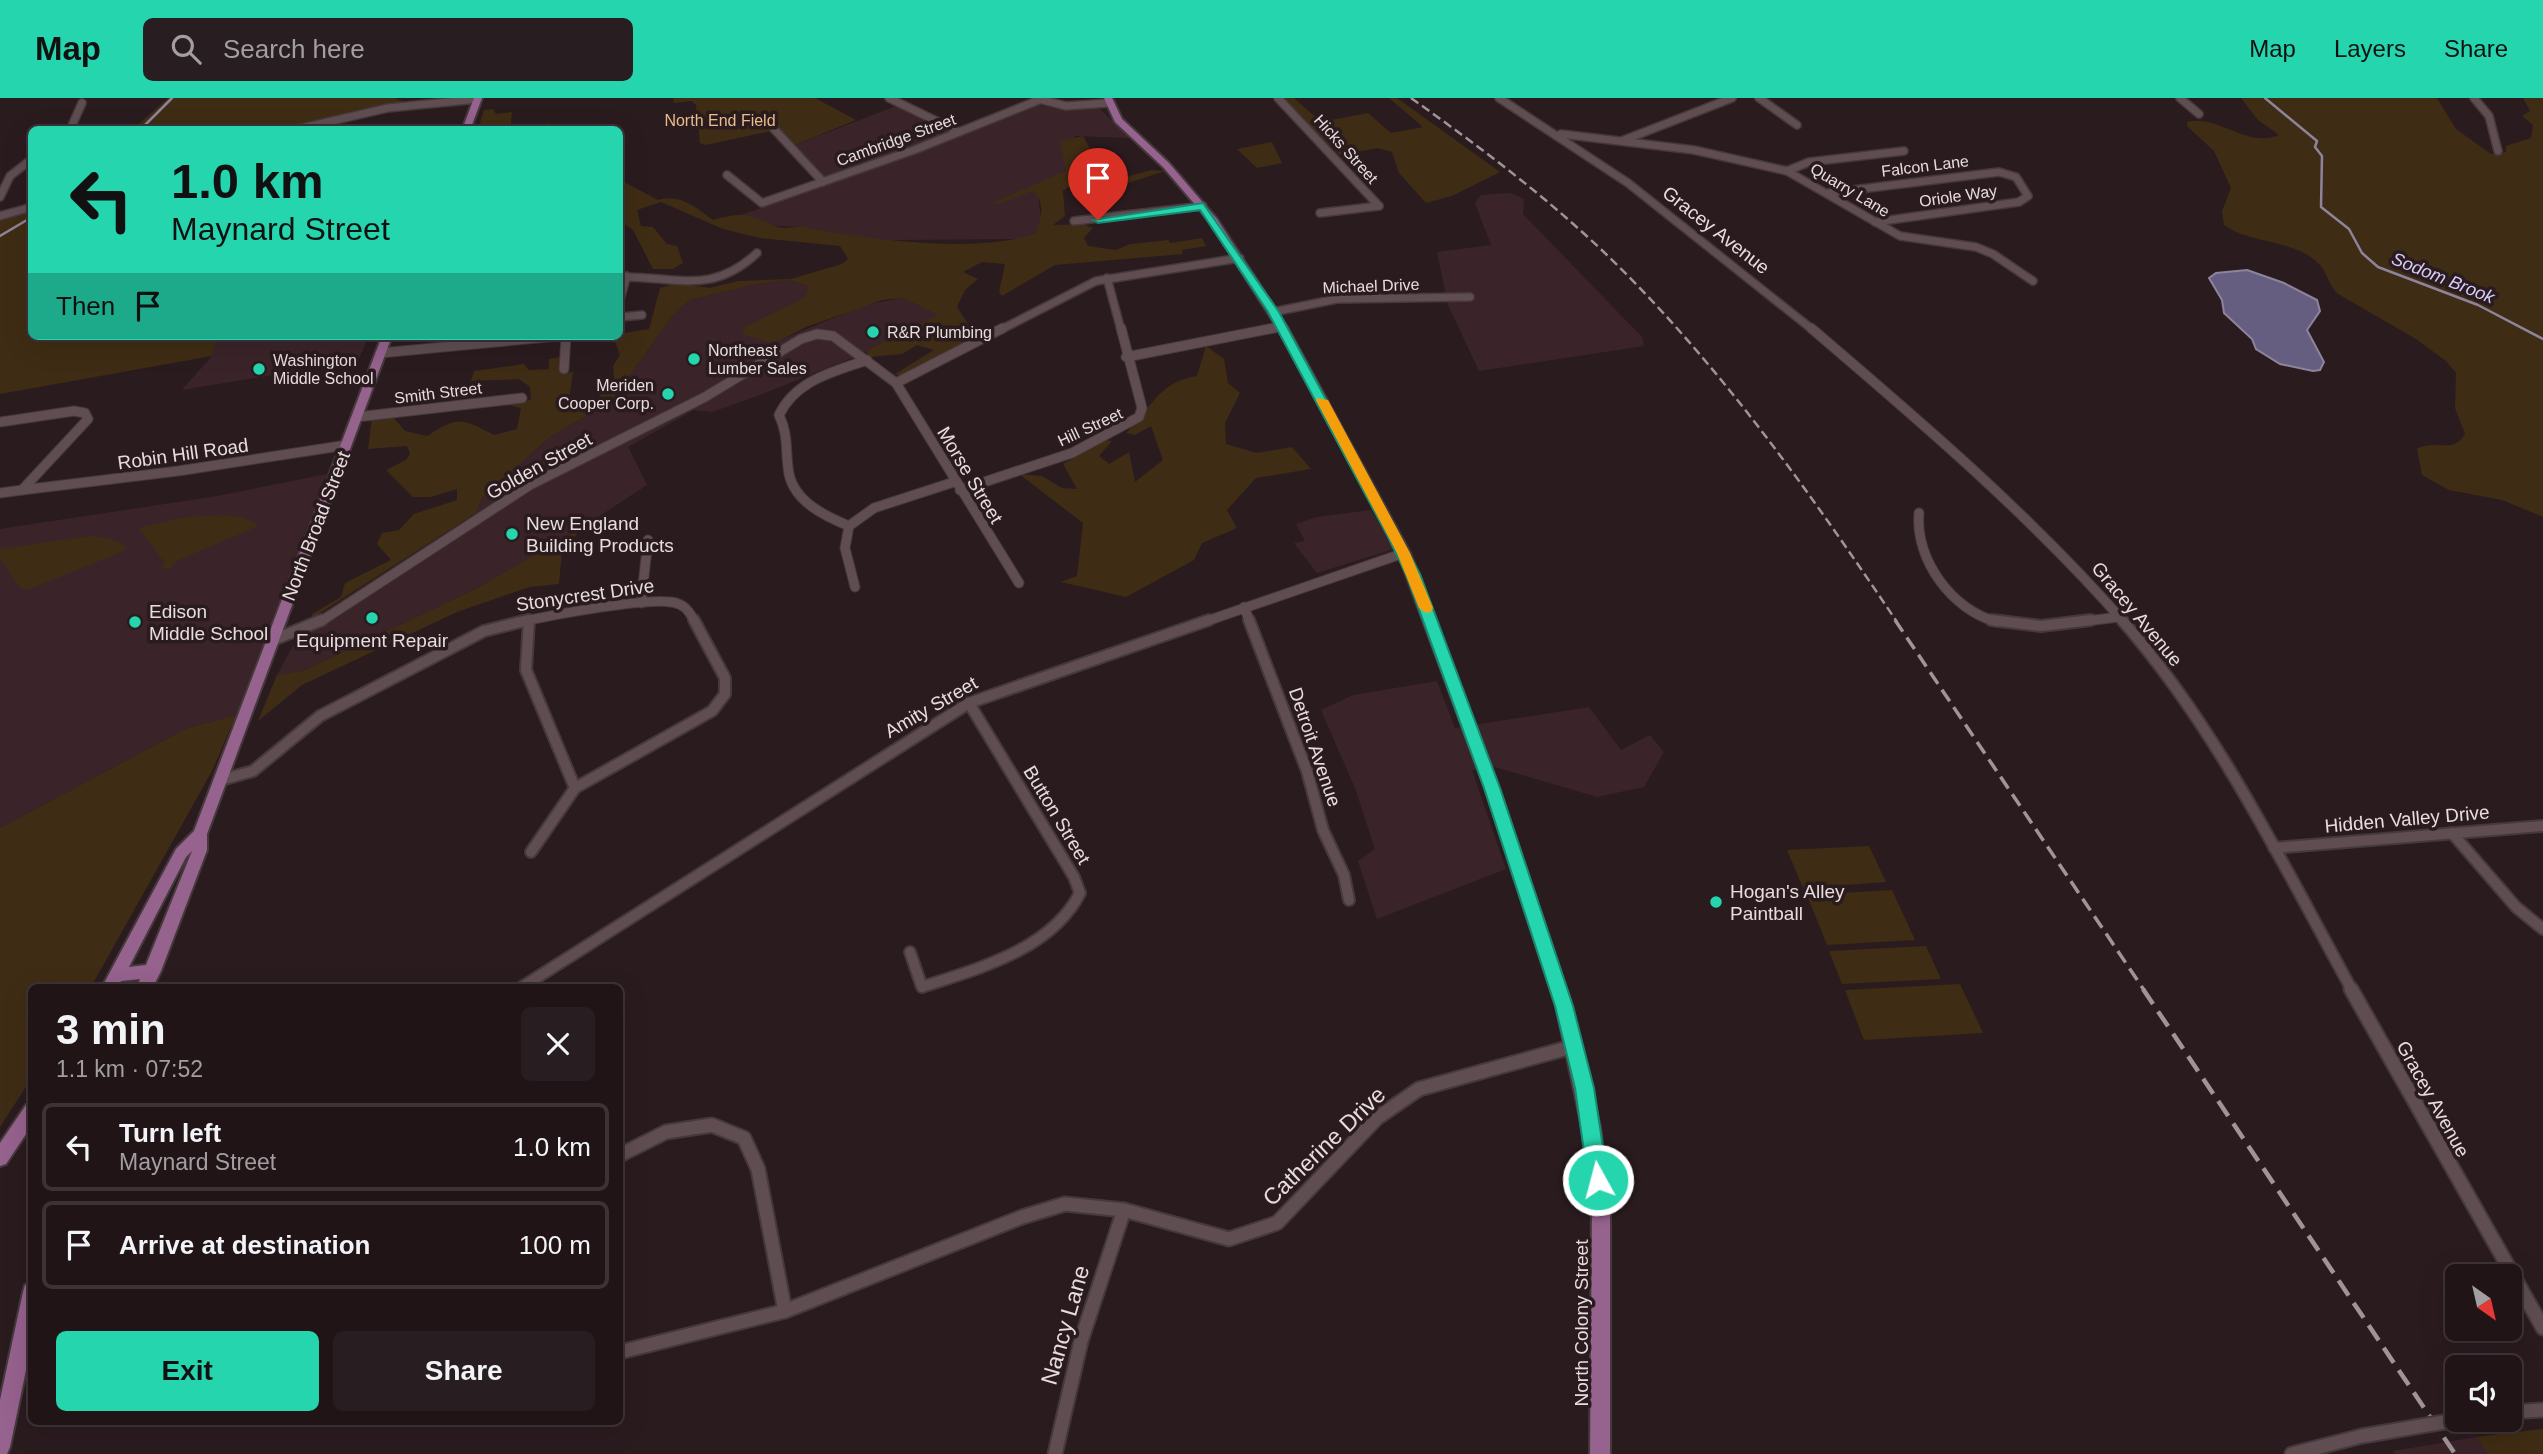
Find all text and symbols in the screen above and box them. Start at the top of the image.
search box [143,18,633,81]
text: Map [35,30,101,67]
icon: search [167,30,205,68]
text: Search here [223,34,365,64]
text: Map [2249,35,2296,62]
text: Layers [2334,35,2406,62]
text: Share [2444,35,2508,62]
street label: Cambridge Street [834,110,958,169]
street label: Hicks Street [1311,111,1382,187]
park label: North End Field [664,112,776,129]
pin [1068,148,1128,220]
street label: Falcon Lane [1880,152,1970,180]
icon: left [56,154,147,245]
text: 1.0 km [171,154,324,208]
icon: arrive [1079,159,1117,197]
street label: Quarry Lane [1808,160,1893,220]
street label: Gracey Avenue [1658,182,1774,278]
street label: Oriole Way [1918,182,1998,210]
text: Maynard Street [171,211,390,247]
water label: Sodom Brook [2389,248,2498,308]
street label: Michael Drive [1322,276,1420,296]
icon: arrive [129,287,167,325]
text: Then [56,291,115,321]
marker: R&R Plumbing [865,324,881,340]
place label: R&R Plumbing [887,324,992,341]
place label: Northeast Lumber Sales [708,342,807,377]
marker: Northeast Lumber Sales [686,351,702,367]
place label: Washington Middle School [273,352,374,387]
marker: Washington Middle School [251,361,267,377]
place label: Meriden Cooper Corp. [558,377,654,412]
street label: Smith Street [393,379,483,407]
marker: Meriden Cooper Corp. [660,386,676,402]
street label: Hill Street [1055,404,1126,449]
street label: Morse Street [933,423,1007,528]
street label: Golden Street [483,428,596,504]
street label: Robin Hill Road [116,434,250,474]
street label: North Broad Street [278,448,354,604]
place label: New England Building Products [526,513,674,556]
marker: New England Building Products [504,526,520,542]
street label: Gracey Avenue [2087,558,2187,670]
street label: Stonycrest Drive [515,575,655,615]
place label: Edison Middle School [149,601,268,644]
marker: Equipment Repair [364,610,380,626]
marker: Edison Middle School [127,614,143,630]
place label: Equipment Repair [296,630,449,651]
street label: Amity Street [881,672,982,742]
street label: Detroit Avenue [1285,685,1345,809]
street label: Button Street [1019,762,1095,869]
street label: Hidden Valley Drive [2324,801,2490,837]
place label: Hogan's Alley Paintball [1730,881,1845,924]
marker: Hogan's Alley Paintball [1708,894,1724,910]
text: 3 min [56,1006,166,1053]
button: close [521,1007,595,1081]
street label: Gracey Avenue [2392,1037,2474,1161]
text: 1.1 km · 07:52 [56,1056,203,1082]
street label: Catherine Drive [1257,1081,1391,1211]
text: Turn left [119,1118,221,1148]
icon: left [60,1128,98,1166]
text: 1.0 km [513,1132,591,1162]
position arrow [1561,1143,1635,1217]
text: Maynard Street [119,1149,276,1175]
icon: arrive [60,1226,98,1264]
text: Arrive at destination [119,1230,370,1260]
text: 100 m [519,1230,591,1260]
street label: North Colony Street [1571,1239,1592,1406]
street label: Nancy Lane [1036,1262,1094,1388]
north arrow [2445,1264,2522,1340]
map controls [2445,1264,2522,1432]
button: Exit [56,1331,319,1411]
button: Share [333,1331,595,1411]
button: sound [2445,1355,2522,1432]

